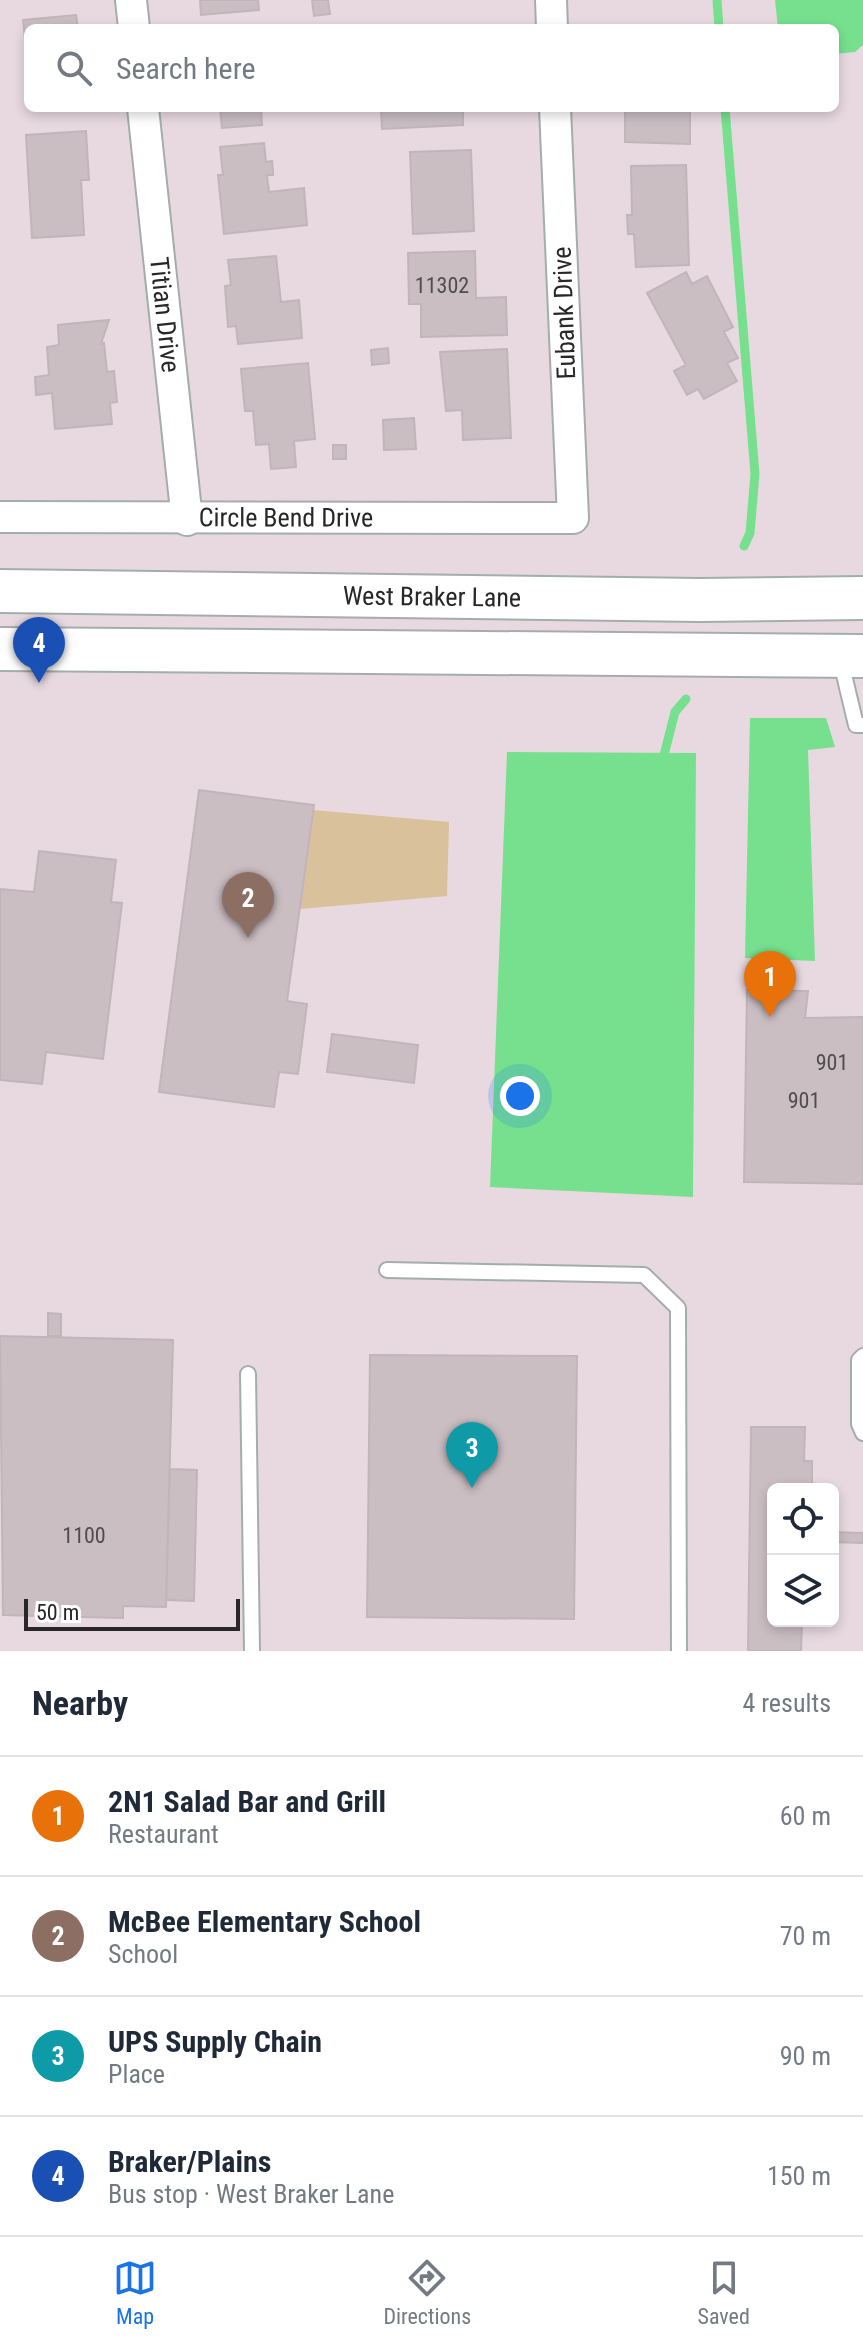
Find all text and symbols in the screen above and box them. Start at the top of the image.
search box [24,24,839,112]
icon: search [52,46,96,90]
text: Search here [116,51,256,86]
street label: Eubank Drive [547,246,581,380]
street label: Titian Drive [144,256,186,374]
house number: 11302 [415,273,469,298]
street label: Circle Bend Drive [199,502,373,533]
street label: West Braker Lane [343,580,521,613]
pin: 4 [13,617,65,683]
pin: 2 [222,872,274,938]
pin: 1 [744,951,796,1017]
house number: 901 [816,1050,848,1075]
your location [500,1076,540,1116]
house number: 901 [788,1088,820,1113]
pin: 3 [446,1422,498,1488]
map controls [767,1483,839,1627]
button: locate [767,1483,839,1555]
house number: 1100 [62,1523,106,1548]
button: layers [767,1555,839,1627]
scale bar [24,1595,240,1631]
text: 50 m [36,1600,79,1625]
text: Nearby [32,1683,128,1723]
text: 4 results [742,1688,831,1718]
text: 2N1 Salad Bar and Grill [108,1784,386,1819]
text: 1 [51,1801,65,1831]
text: 60 m [780,1801,831,1831]
text: Restaurant [108,1819,219,1849]
text: McBee Elementary School [108,1904,421,1939]
text: 2 [51,1921,65,1951]
text: 70 m [780,1921,831,1951]
text: School [108,1939,178,1969]
text: UPS Supply Chain [108,2024,322,2059]
text: 3 [51,2041,65,2071]
text: 90 m [780,2041,831,2071]
text: Place [108,2059,165,2089]
text: Braker/Plains [108,2144,271,2179]
text: 4 [51,2161,65,2191]
text: 150 m [767,2161,831,2191]
text: Bus stop · West Braker Lane [108,2179,394,2209]
tab: Map [113,2256,157,2329]
tab: Directions [383,2256,471,2329]
tab: Saved [698,2256,750,2329]

